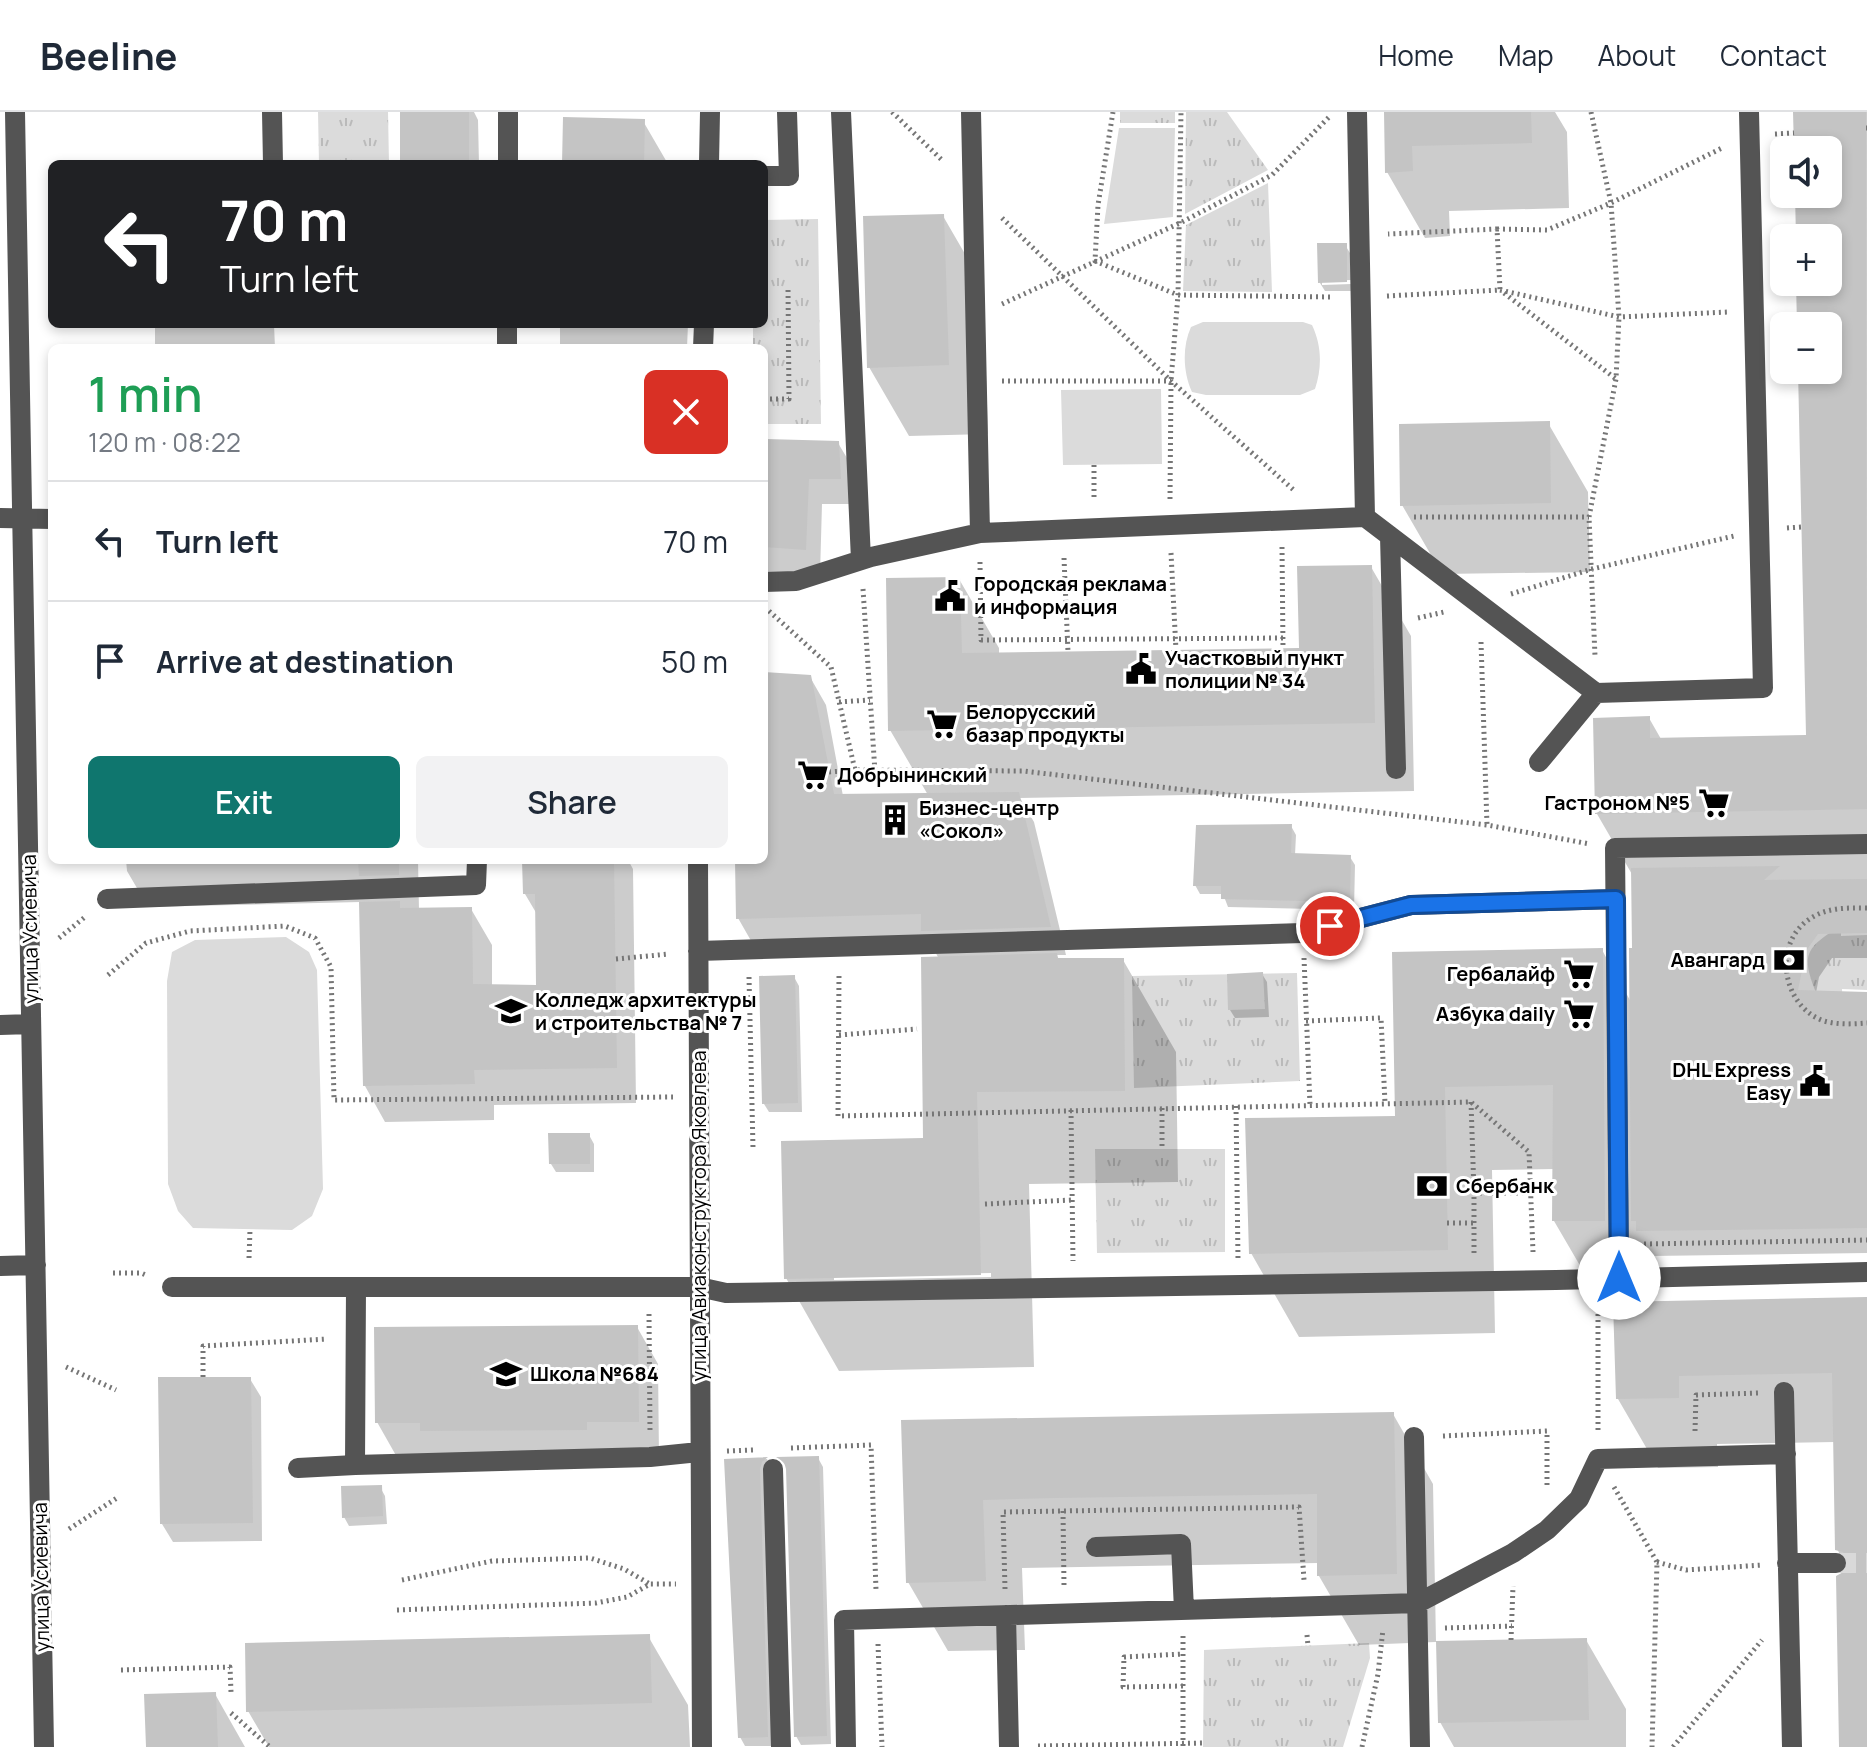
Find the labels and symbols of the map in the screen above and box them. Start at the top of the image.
place label: Городская реклама и информация [974,570,1167,620]
public building icon: Городская реклама и информация [933,579,967,613]
place label: Участковый пункт полиции № 34 [1165,644,1345,694]
public building icon: Участковый пункт полиции № 34 [1124,652,1158,686]
place label: Белорусский базар продукты [966,698,1125,748]
supermarket icon: Белорусский базар продукты [925,707,959,741]
supermarket icon: Добрынинский [796,758,830,792]
place label: Добрынинский [837,761,987,788]
supermarket icon: Гастроном №5 [1697,786,1731,820]
place label: Гастроном №5 [1545,789,1690,816]
place label: Бизнес-центр «Сокол» [919,794,1059,844]
building icon: Бизнес-центр «Сокол» [878,803,912,837]
street label: улица Усиевича [15,854,44,1004]
pin [1296,892,1364,960]
bank icon: Авангард [1772,943,1806,977]
place label: Авангард [1671,946,1765,973]
supermarket icon: Гербалайф [1562,957,1596,991]
place label: Гербалайф [1447,960,1555,987]
place label: Колледж архитектуры и строительства № 7 [535,986,756,1036]
school or university icon: Колледж архитектуры и строительства № 7 [494,994,528,1028]
supermarket icon: Азбука daily [1562,997,1596,1031]
place label: Азбука daily [1436,1000,1556,1027]
street label: улица Авиаконструктора Яковлева [685,1050,712,1382]
place label: DHL Express Easy [1672,1056,1792,1106]
public building icon: DHL Express Easy [1798,1064,1832,1098]
bank icon: Сбербанк [1415,1169,1449,1203]
place label: Сбербанк [1456,1172,1555,1199]
position arrow [1577,1236,1661,1320]
school or university icon: Школа №684 [489,1357,523,1391]
place label: Школа №684 [530,1360,659,1387]
street label: улица Усиевича [26,1502,55,1652]

